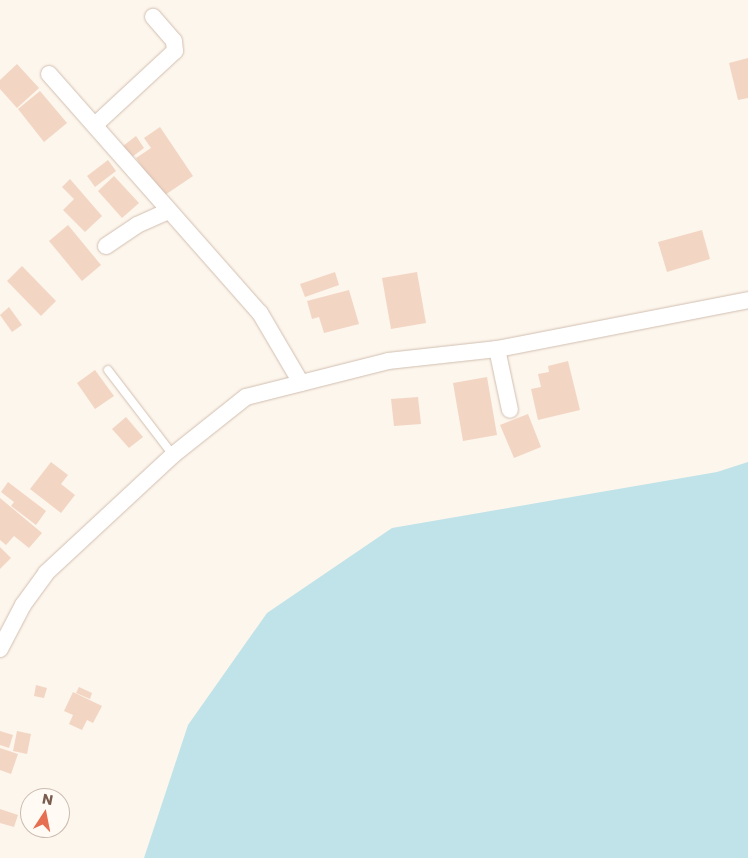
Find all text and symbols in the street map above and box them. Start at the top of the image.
north arrow [20,788,70,838]
text: N [41,788,55,810]

